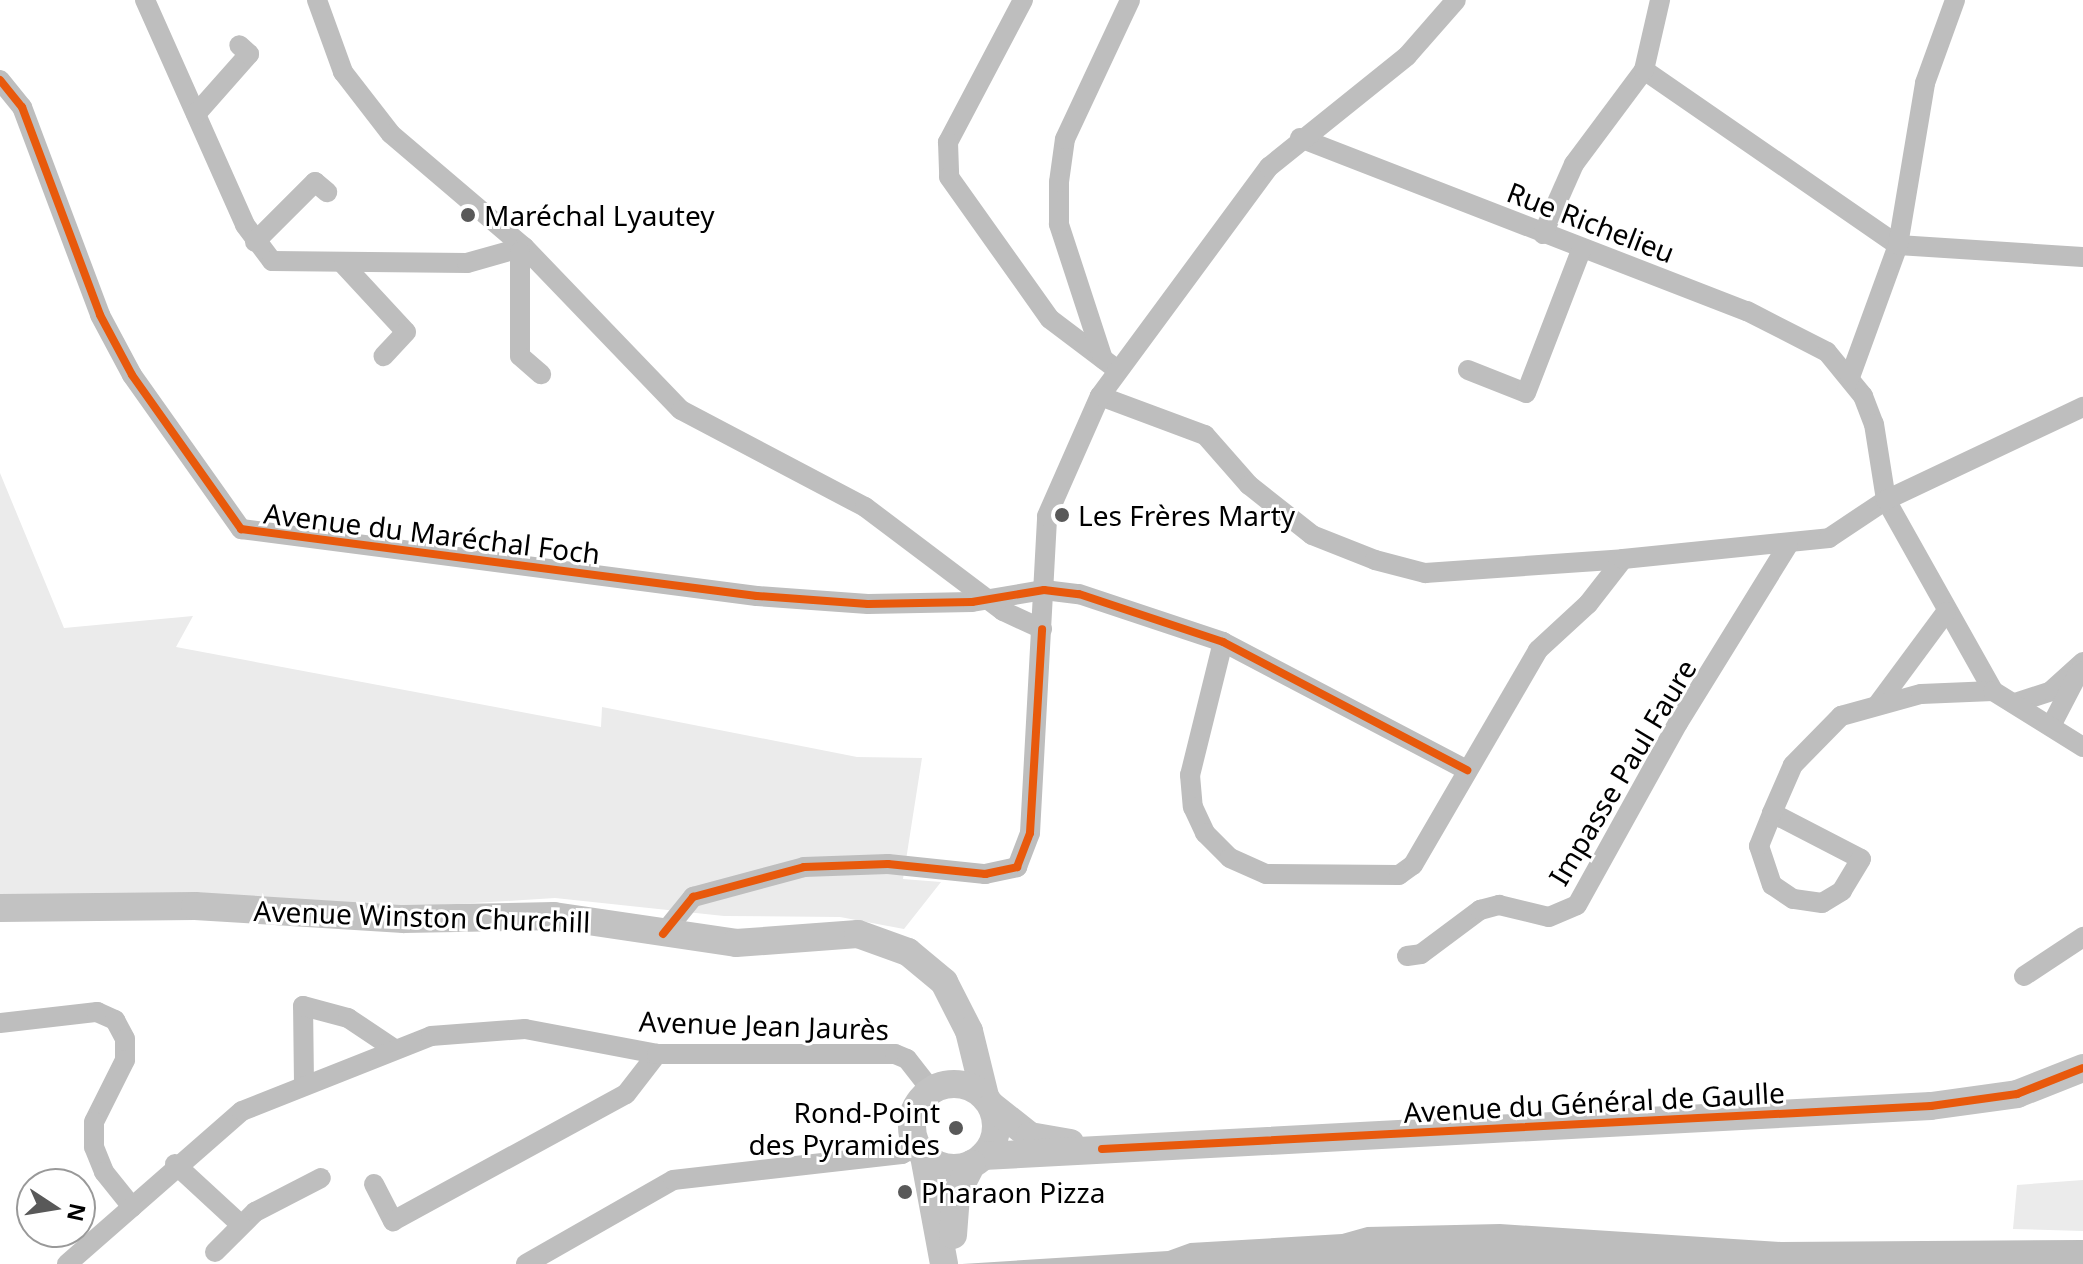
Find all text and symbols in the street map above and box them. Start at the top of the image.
street label: Rue Richelieu [1503,175,1679,269]
place label: Maréchal Lyautey [484,198,714,232]
marker: Maréchal Lyautey [459,206,477,224]
street label: Avenue du Maréchal Foch [262,496,602,570]
place label: Les Frères Marty [1078,498,1295,532]
marker: Les Frères Marty [1053,506,1071,524]
street label: Impasse Paul Faure [1541,653,1703,891]
street label: Avenue Winston Churchill [253,893,591,939]
street label: Avenue Jean Jaurès [638,1004,890,1046]
street label: Avenue du Général de Gaulle [1402,1075,1786,1129]
place label: Rond-Point des Pyramides [749,1095,940,1161]
marker: Rond-Point des Pyramides [947,1119,965,1137]
north arrow [16,1168,96,1248]
place label: Pharaon Pizza [921,1175,1105,1209]
marker: Pharaon Pizza [896,1183,914,1201]
text: N [61,1201,94,1224]

